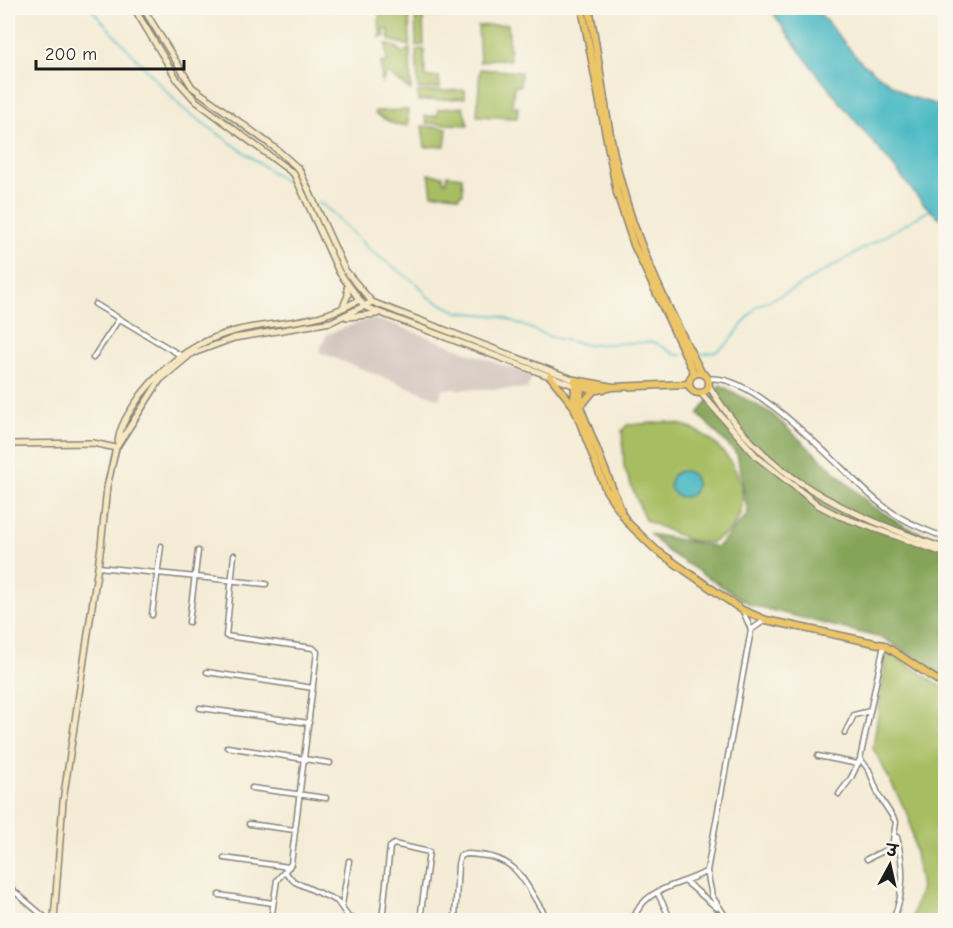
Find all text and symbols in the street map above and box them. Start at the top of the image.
scale bar [36,33,184,71]
text: 200 m [45,44,97,65]
north arrow [860,835,920,895]
text: उ [883,841,900,861]

